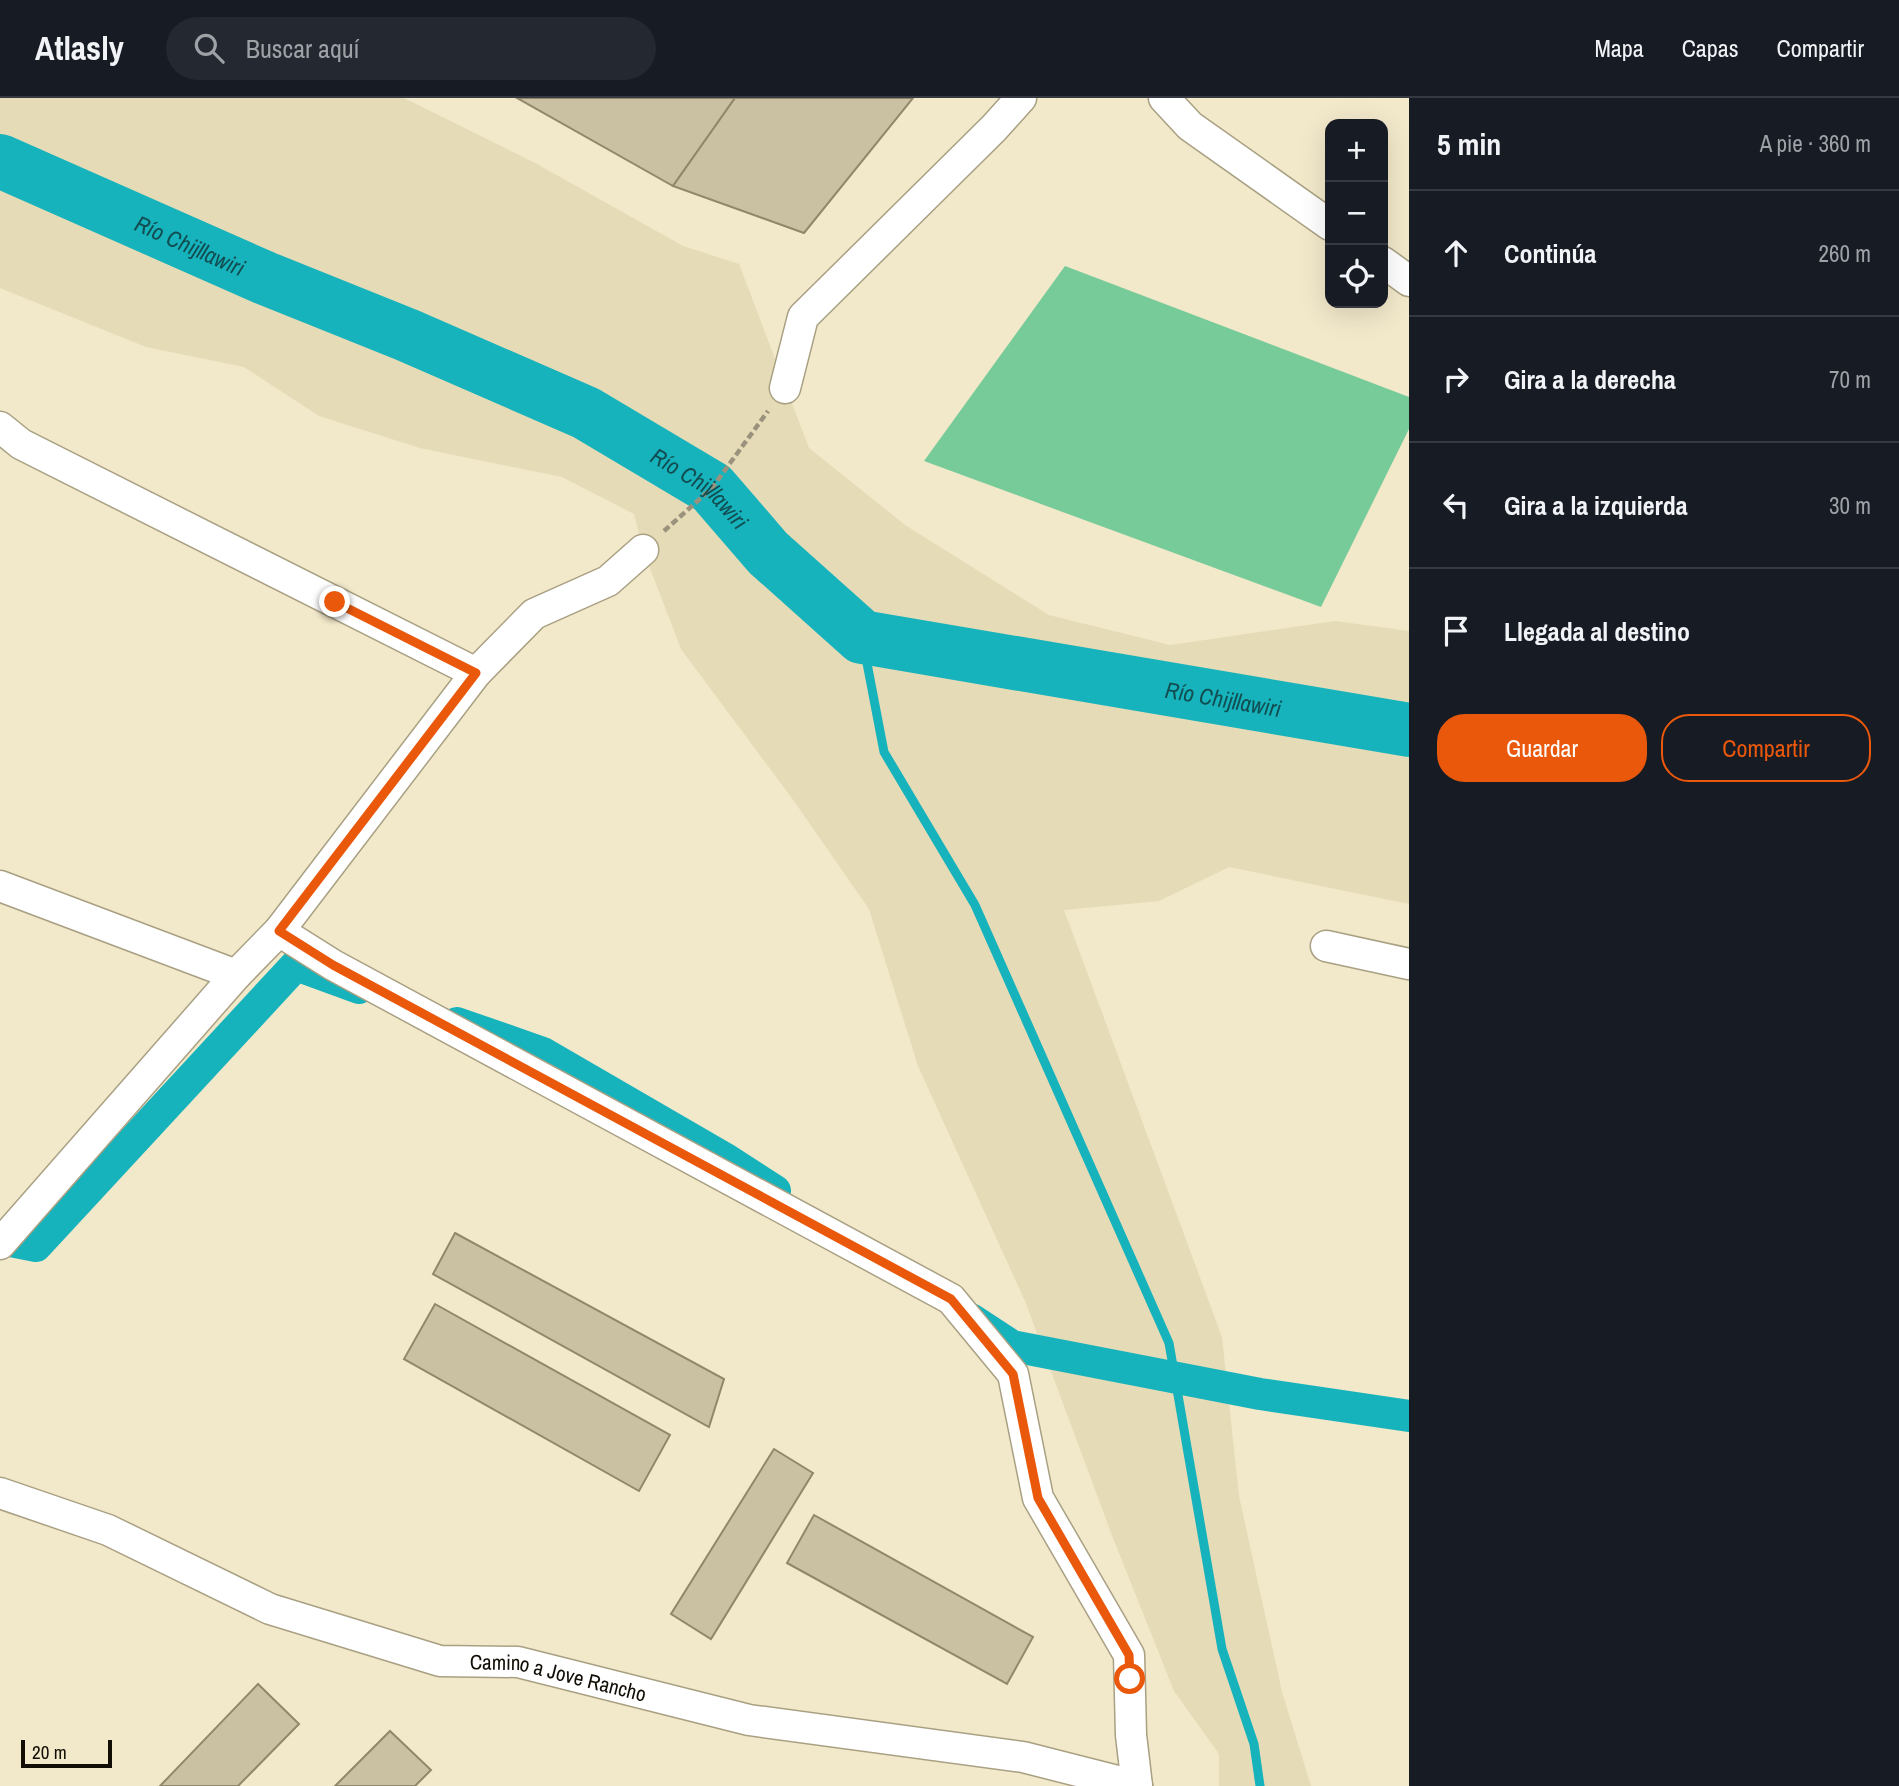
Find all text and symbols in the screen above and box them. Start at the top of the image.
search box [166,17,656,80]
text: Atlasly [35,26,124,70]
icon: search [190,29,228,67]
text: Buscar aquí [246,31,360,66]
text: Mapa [1594,32,1644,64]
text: Capas [1682,32,1739,64]
text: Compartir [1777,32,1864,64]
map controls [1325,119,1388,308]
button: + [1325,119,1388,182]
text: 5 min [1437,124,1501,164]
text: A pie · 360 m [1760,128,1871,159]
button: − [1325,182,1388,245]
water label: Río Chijllawiri [130,207,251,283]
icon: ahead [1437,234,1475,272]
text: Continúa [1504,236,1596,271]
text: 260 m [1819,238,1871,269]
button: locate [1325,245,1388,308]
icon: right [1437,360,1475,398]
text: Gira a la derecha [1504,362,1676,397]
text: 70 m [1829,364,1871,395]
water label: Río Chijllawiri [645,440,756,536]
icon: left [1437,486,1475,524]
text: Gira a la izquierda [1504,488,1688,523]
text: 30 m [1829,490,1871,521]
route end [319,586,350,617]
icon: arrive [1437,612,1475,650]
text: Llegada al destino [1504,614,1690,649]
water label: Río Chijllawiri [1163,673,1285,724]
button: Guardar [1437,714,1647,782]
button: Compartir [1661,714,1871,782]
street label: Camino a Jove Rancho [470,1647,649,1708]
route start [1114,1663,1145,1694]
scale bar [21,1737,112,1769]
text: 20 m [32,1739,67,1765]

